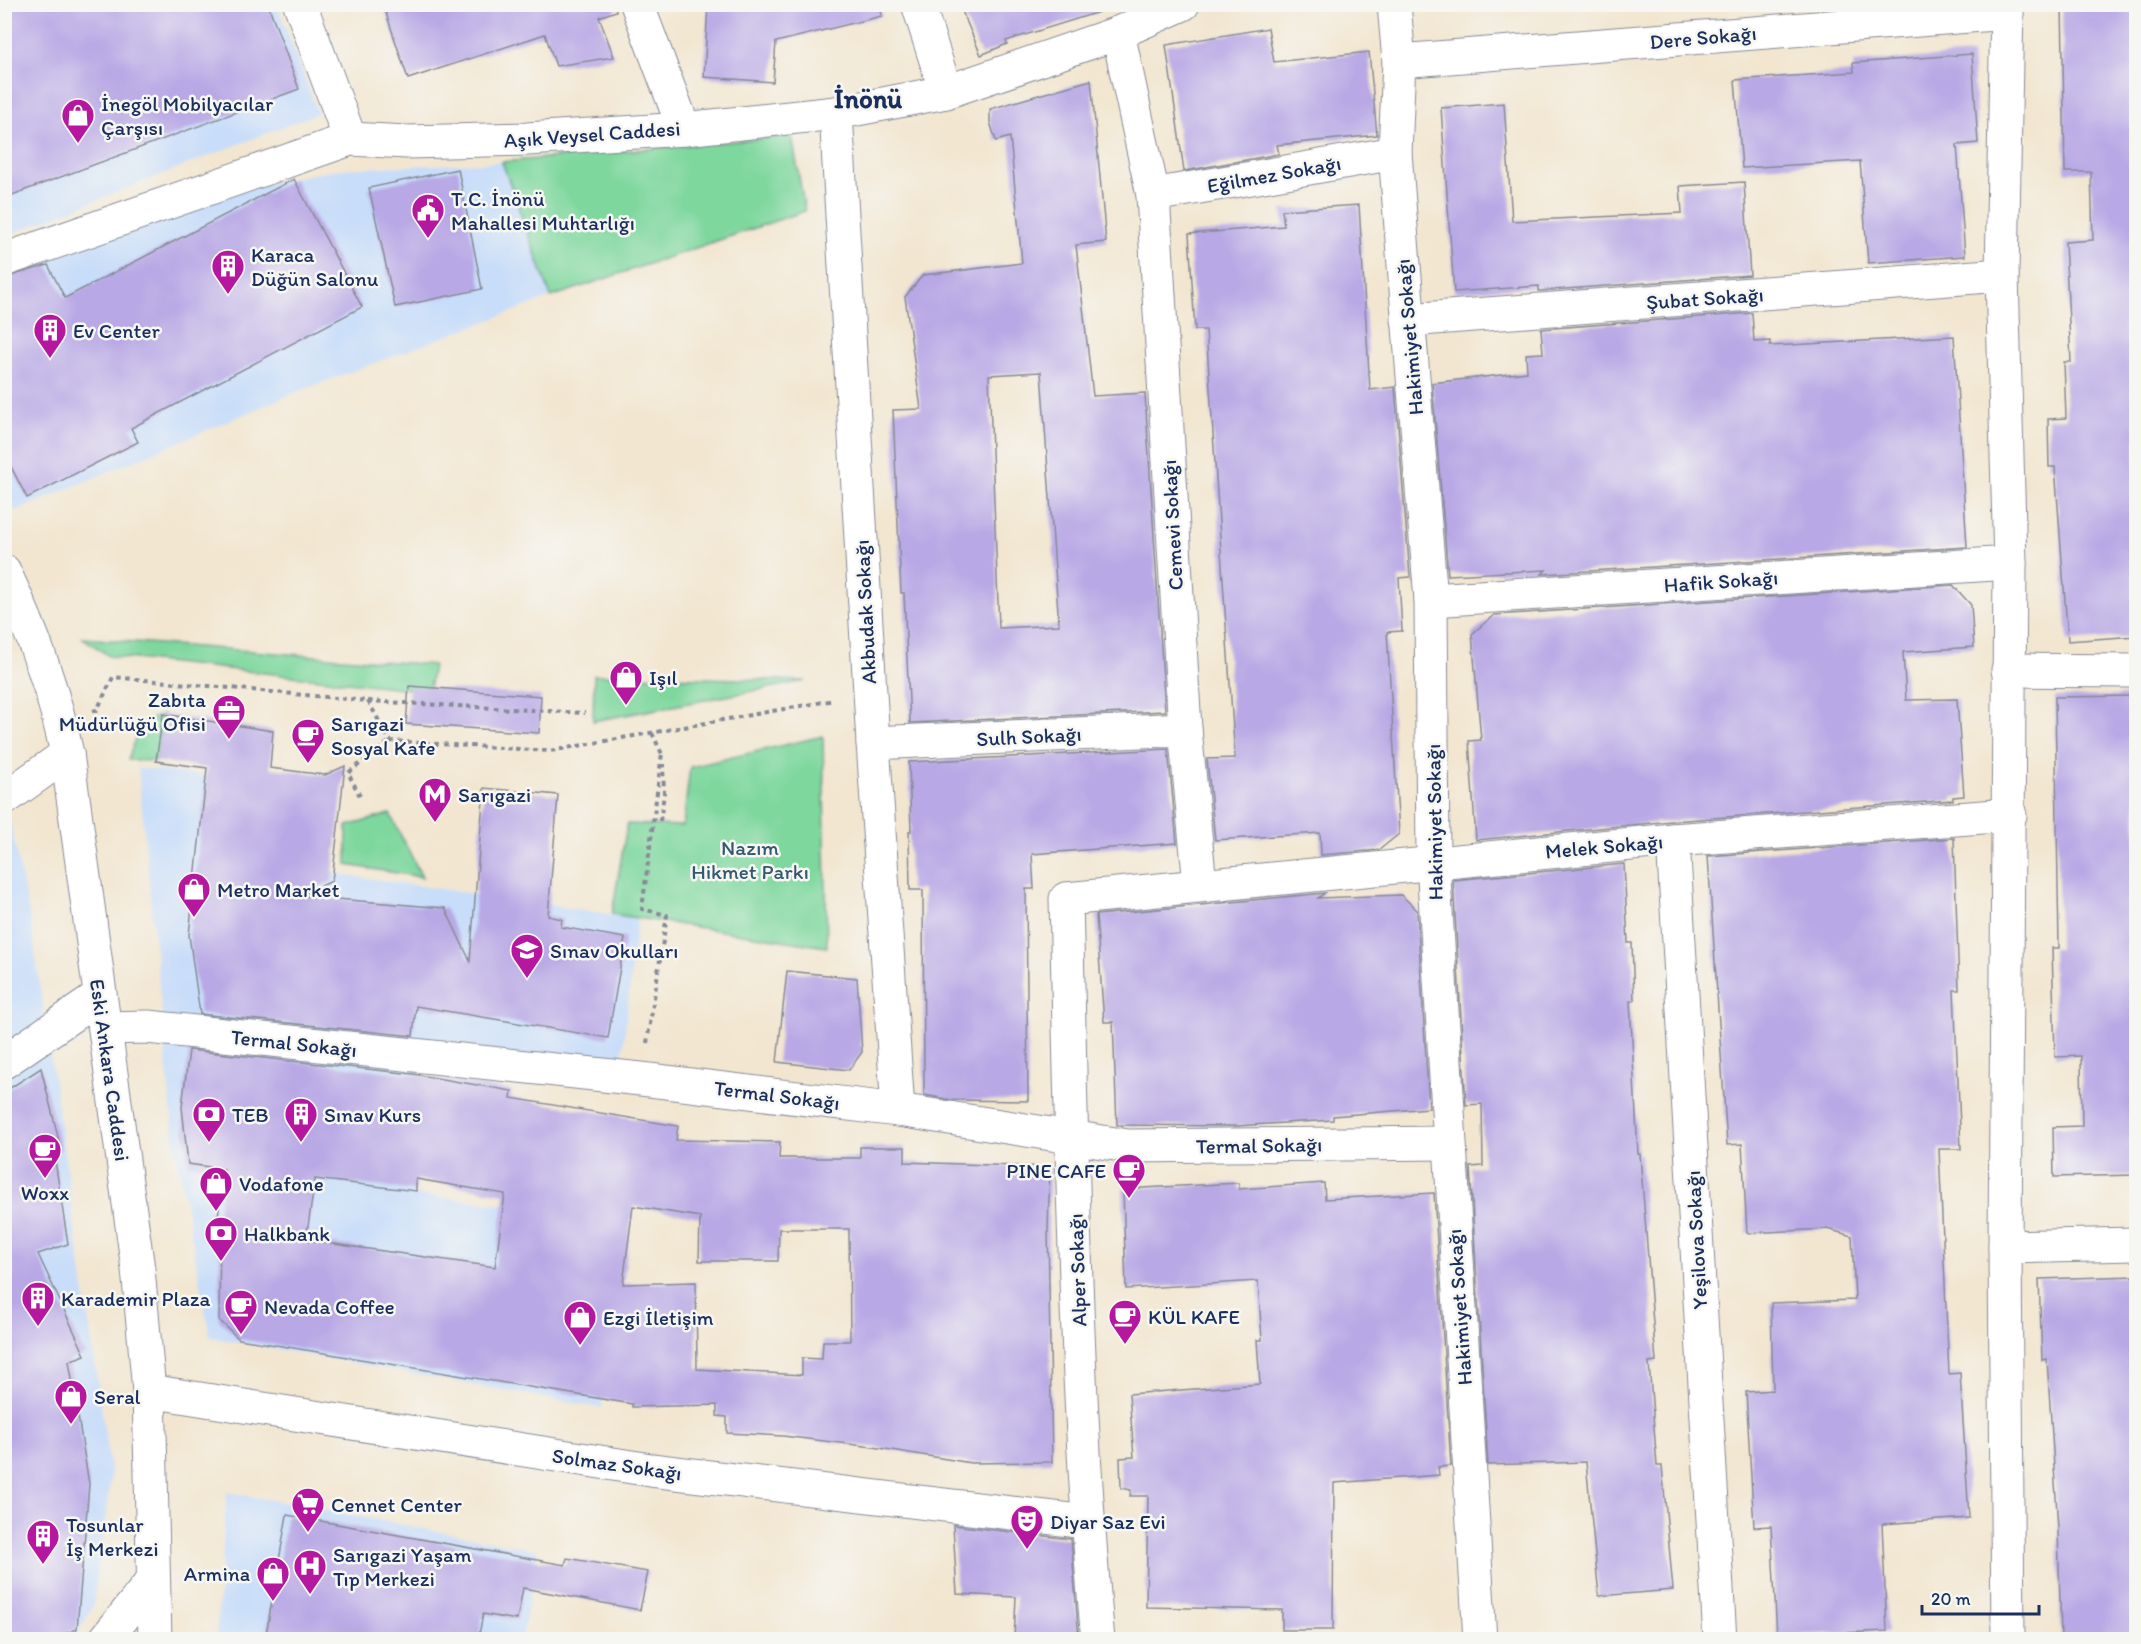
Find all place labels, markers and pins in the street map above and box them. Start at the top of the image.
place label: İnegöl Mobilyacılar Çarşısı [101,91,273,140]
shop icon: İnegöl Mobilyacılar Çarşısı [60,97,96,144]
place label: T.C. İnönü Mahallesi Muhtarlığı [451,186,635,235]
public building icon: T.C. İnönü Mahallesi Muhtarlığı [410,192,446,239]
place label: Karaca Düğün Salonu [251,242,379,291]
building icon: Karaca Düğün Salonu [210,248,246,295]
building icon: Ev Center [32,312,68,359]
place label: Ev Center [73,318,160,343]
shop icon: Işıl [608,659,644,706]
place label: Işıl [649,665,678,690]
place label: Zabıta Müdürlüğü Ofisi [59,687,206,736]
office icon: Zabıta Müdürlüğü Ofisi [211,693,247,740]
place label: Sarıgazi Sosyal Kafe [331,711,436,760]
cafe icon: Sarıgazi Sosyal Kafe [290,717,326,764]
metro station icon: Sarıgazi [417,776,453,823]
place label: Sarıgazi [458,782,531,807]
shop icon: Metro Market [176,871,212,918]
place label: Metro Market [217,877,340,902]
school or university icon: Sınav Okulları [509,932,545,979]
place label: Sınav Okulları [550,938,678,963]
bank icon: TEB [191,1096,227,1143]
building icon: Sınav Kurs [283,1096,319,1143]
place label: TEB [232,1102,269,1127]
place label: Sınav Kurs [324,1102,421,1127]
cafe icon: Woxx [27,1132,63,1179]
cafe icon: PINE CAFE [1111,1152,1147,1199]
place label: PINE CAFE [1006,1158,1106,1183]
shop icon: Vodafone [198,1165,234,1212]
place label: Vodafone [239,1171,324,1196]
place label: Woxx [21,1180,69,1205]
bank icon: Halkbank [203,1215,239,1262]
place label: Halkbank [244,1221,330,1246]
building icon: Karademir Plaza [20,1280,56,1327]
place label: Karademir Plaza [61,1286,211,1311]
cafe icon: Nevada Coffee [223,1288,259,1335]
place label: Nevada Coffee [264,1294,395,1319]
cafe icon: KÜL KAFE [1107,1298,1143,1345]
shop icon: Ezgi İletişim [562,1299,598,1346]
place label: KÜL KAFE [1148,1304,1240,1329]
place label: Ezgi İletişim [603,1305,714,1330]
shop icon: Seral [53,1378,89,1425]
place label: Seral [94,1384,140,1409]
supermarket icon: Cennet Center [290,1486,326,1533]
place label: Cennet Center [331,1492,463,1517]
theatre icon: Diyar Saz Evi [1009,1503,1045,1550]
place label: Diyar Saz Evi [1050,1509,1166,1534]
place label: Tosunlar İş Merkezi [66,1512,159,1561]
building icon: Tosunlar İş Merkezi [25,1518,61,1565]
place label: Sarıgazi Yaşam Tıp Merkezi [333,1542,472,1591]
hospital icon: Sarıgazi Yaşam Tıp Merkezi [292,1548,328,1595]
shop icon: Armina [255,1555,291,1602]
place label: Armina [184,1561,250,1586]

